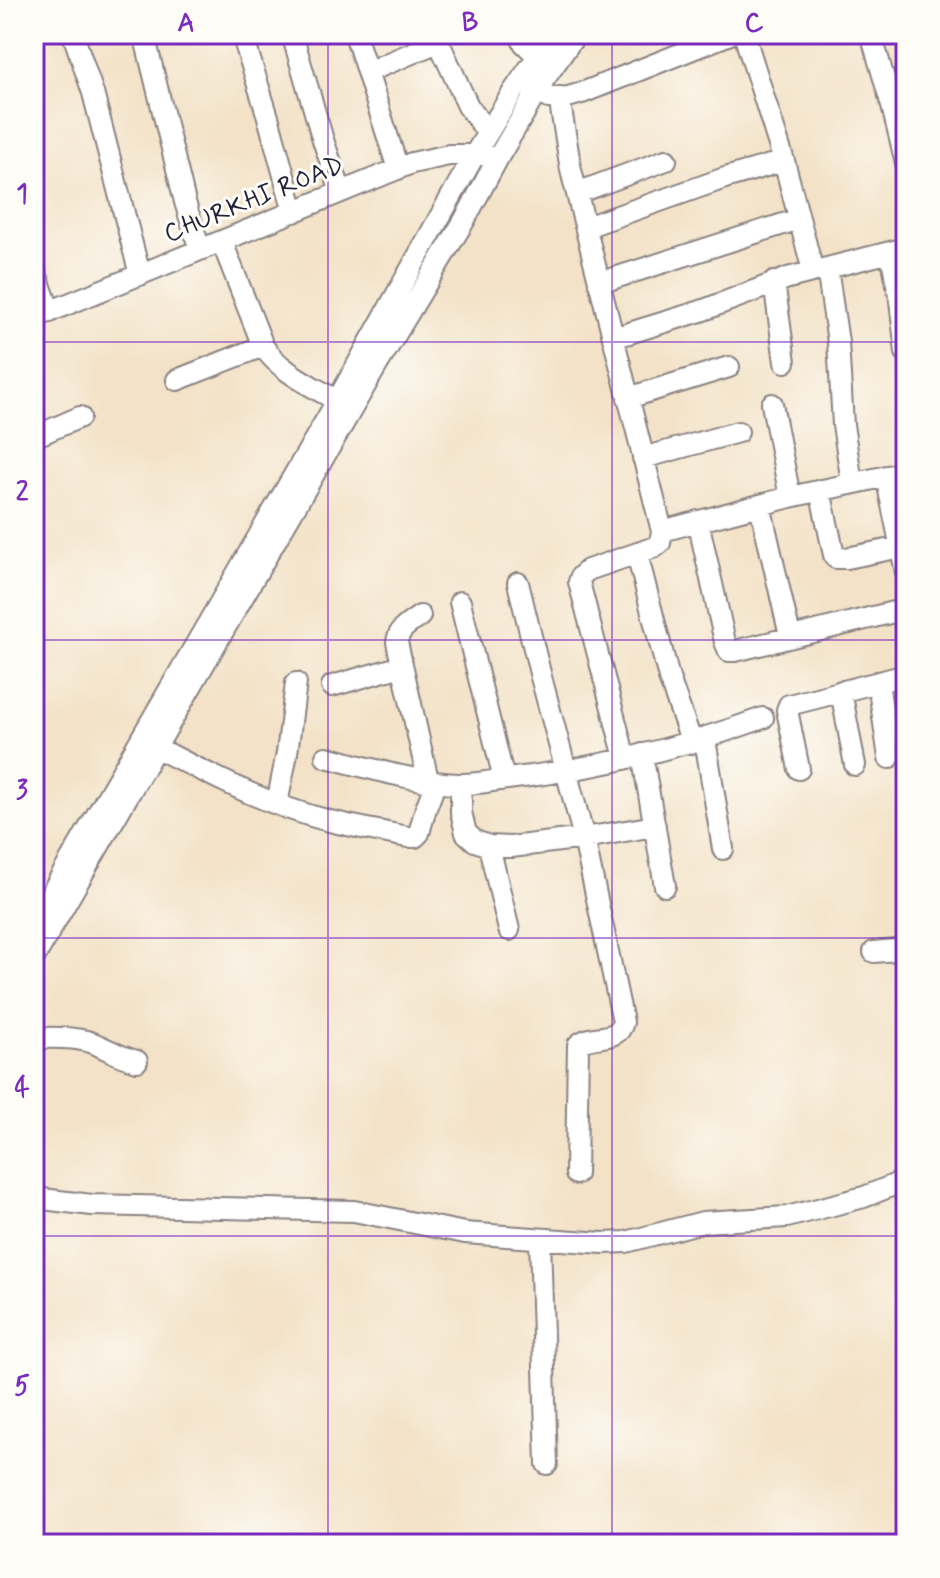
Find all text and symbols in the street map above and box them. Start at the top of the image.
text: A [177,7,195,41]
text: B [462,7,478,41]
text: C [745,7,764,41]
street label: CHURKHI ROAD [159,149,349,251]
text: 1 [16,178,28,212]
text: 2 [16,476,29,510]
text: 3 [16,774,28,808]
text: 4 [14,1072,30,1106]
text: 5 [14,1370,30,1404]

